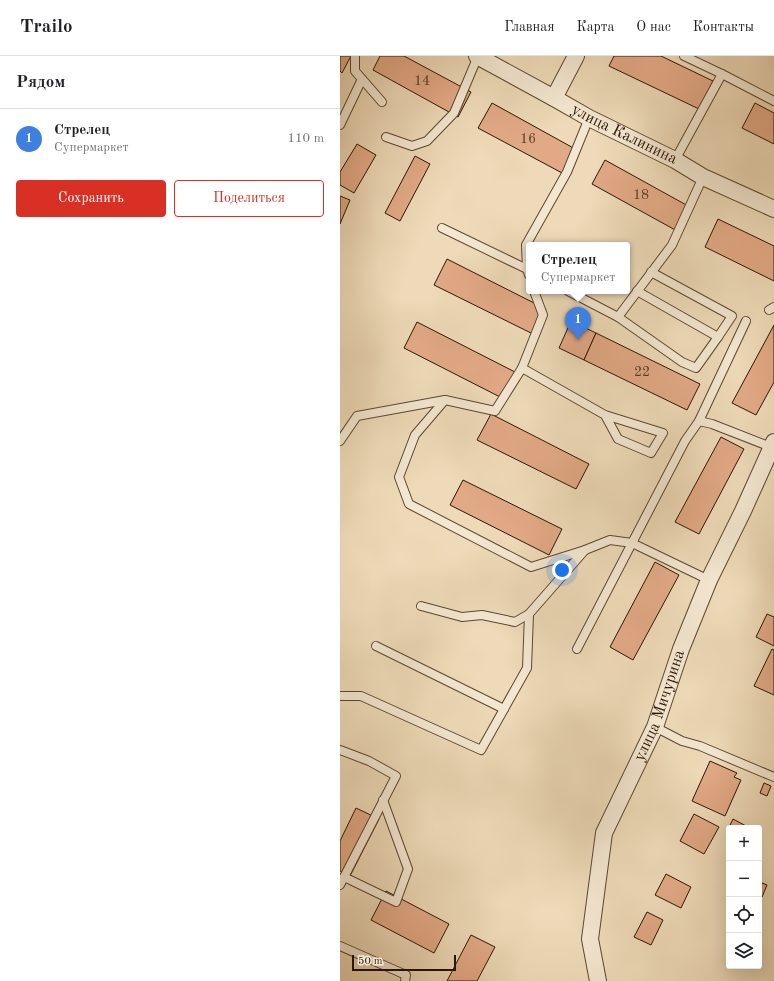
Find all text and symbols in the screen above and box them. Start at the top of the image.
text: Trailo [20,18,73,37]
text: Главная [504,20,554,34]
text: Карта [576,20,614,34]
text: О нас [636,20,671,34]
text: Контакты [693,20,754,34]
text: Рядом [16,74,65,91]
house number: 14 [414,74,430,88]
street label: улица Калинина [569,102,680,168]
text: Стрелец [54,123,110,138]
text: 1 [25,132,33,145]
text: 110 m [287,132,324,145]
house number: 16 [520,132,536,146]
text: Супермаркет [54,141,129,154]
button: Сохранить [16,180,166,217]
button: Поделиться [174,180,324,217]
house number: 18 [633,188,649,202]
popup [526,242,630,294]
text: Стрелец [541,253,597,268]
text: Супермаркет [541,271,615,284]
pin: 1 [565,307,591,340]
house number: 22 [634,365,650,379]
your location [552,560,572,580]
street label: улица Мичурина [632,648,688,764]
map controls [726,825,762,969]
button: + [726,825,762,861]
button: − [726,861,762,897]
button: locate [726,897,762,933]
button: layers [726,933,762,969]
scale bar [352,953,456,972]
text: 50 m [358,956,383,967]

